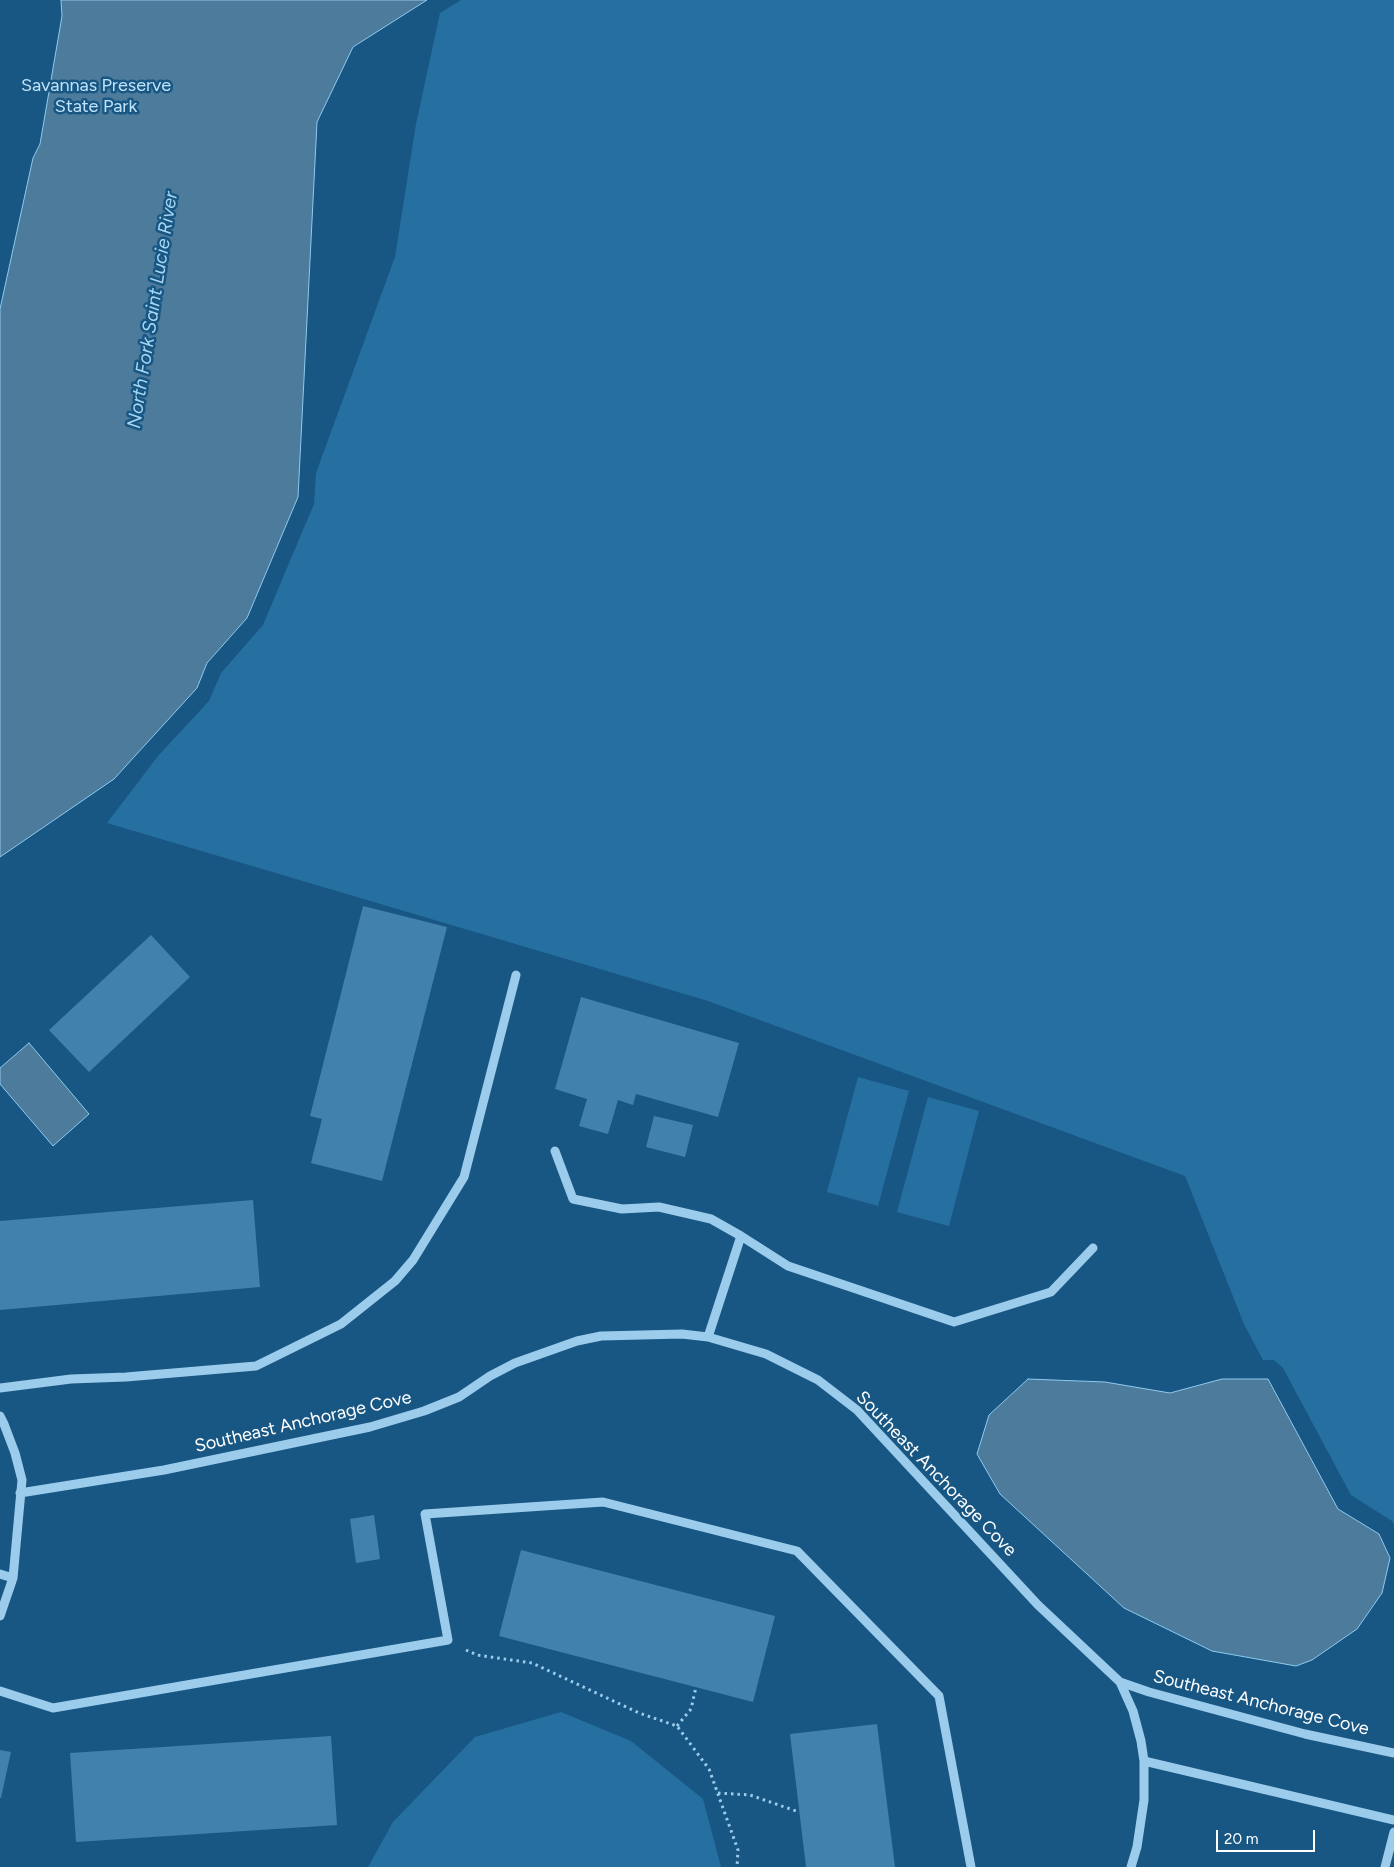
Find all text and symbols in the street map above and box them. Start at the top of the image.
park label: Savannas Preserve State Park [21,75,171,118]
water label: North Fork Saint Lucie River [123,190,183,430]
street label: Southeast Anchorage Cove [193,1387,413,1457]
street label: Southeast Anchorage Cove [851,1387,1021,1561]
street label: Southeast Anchorage Cove [1151,1666,1371,1740]
scale bar [1219,1820,1318,1852]
text: 20 m [1224,1830,1258,1848]

